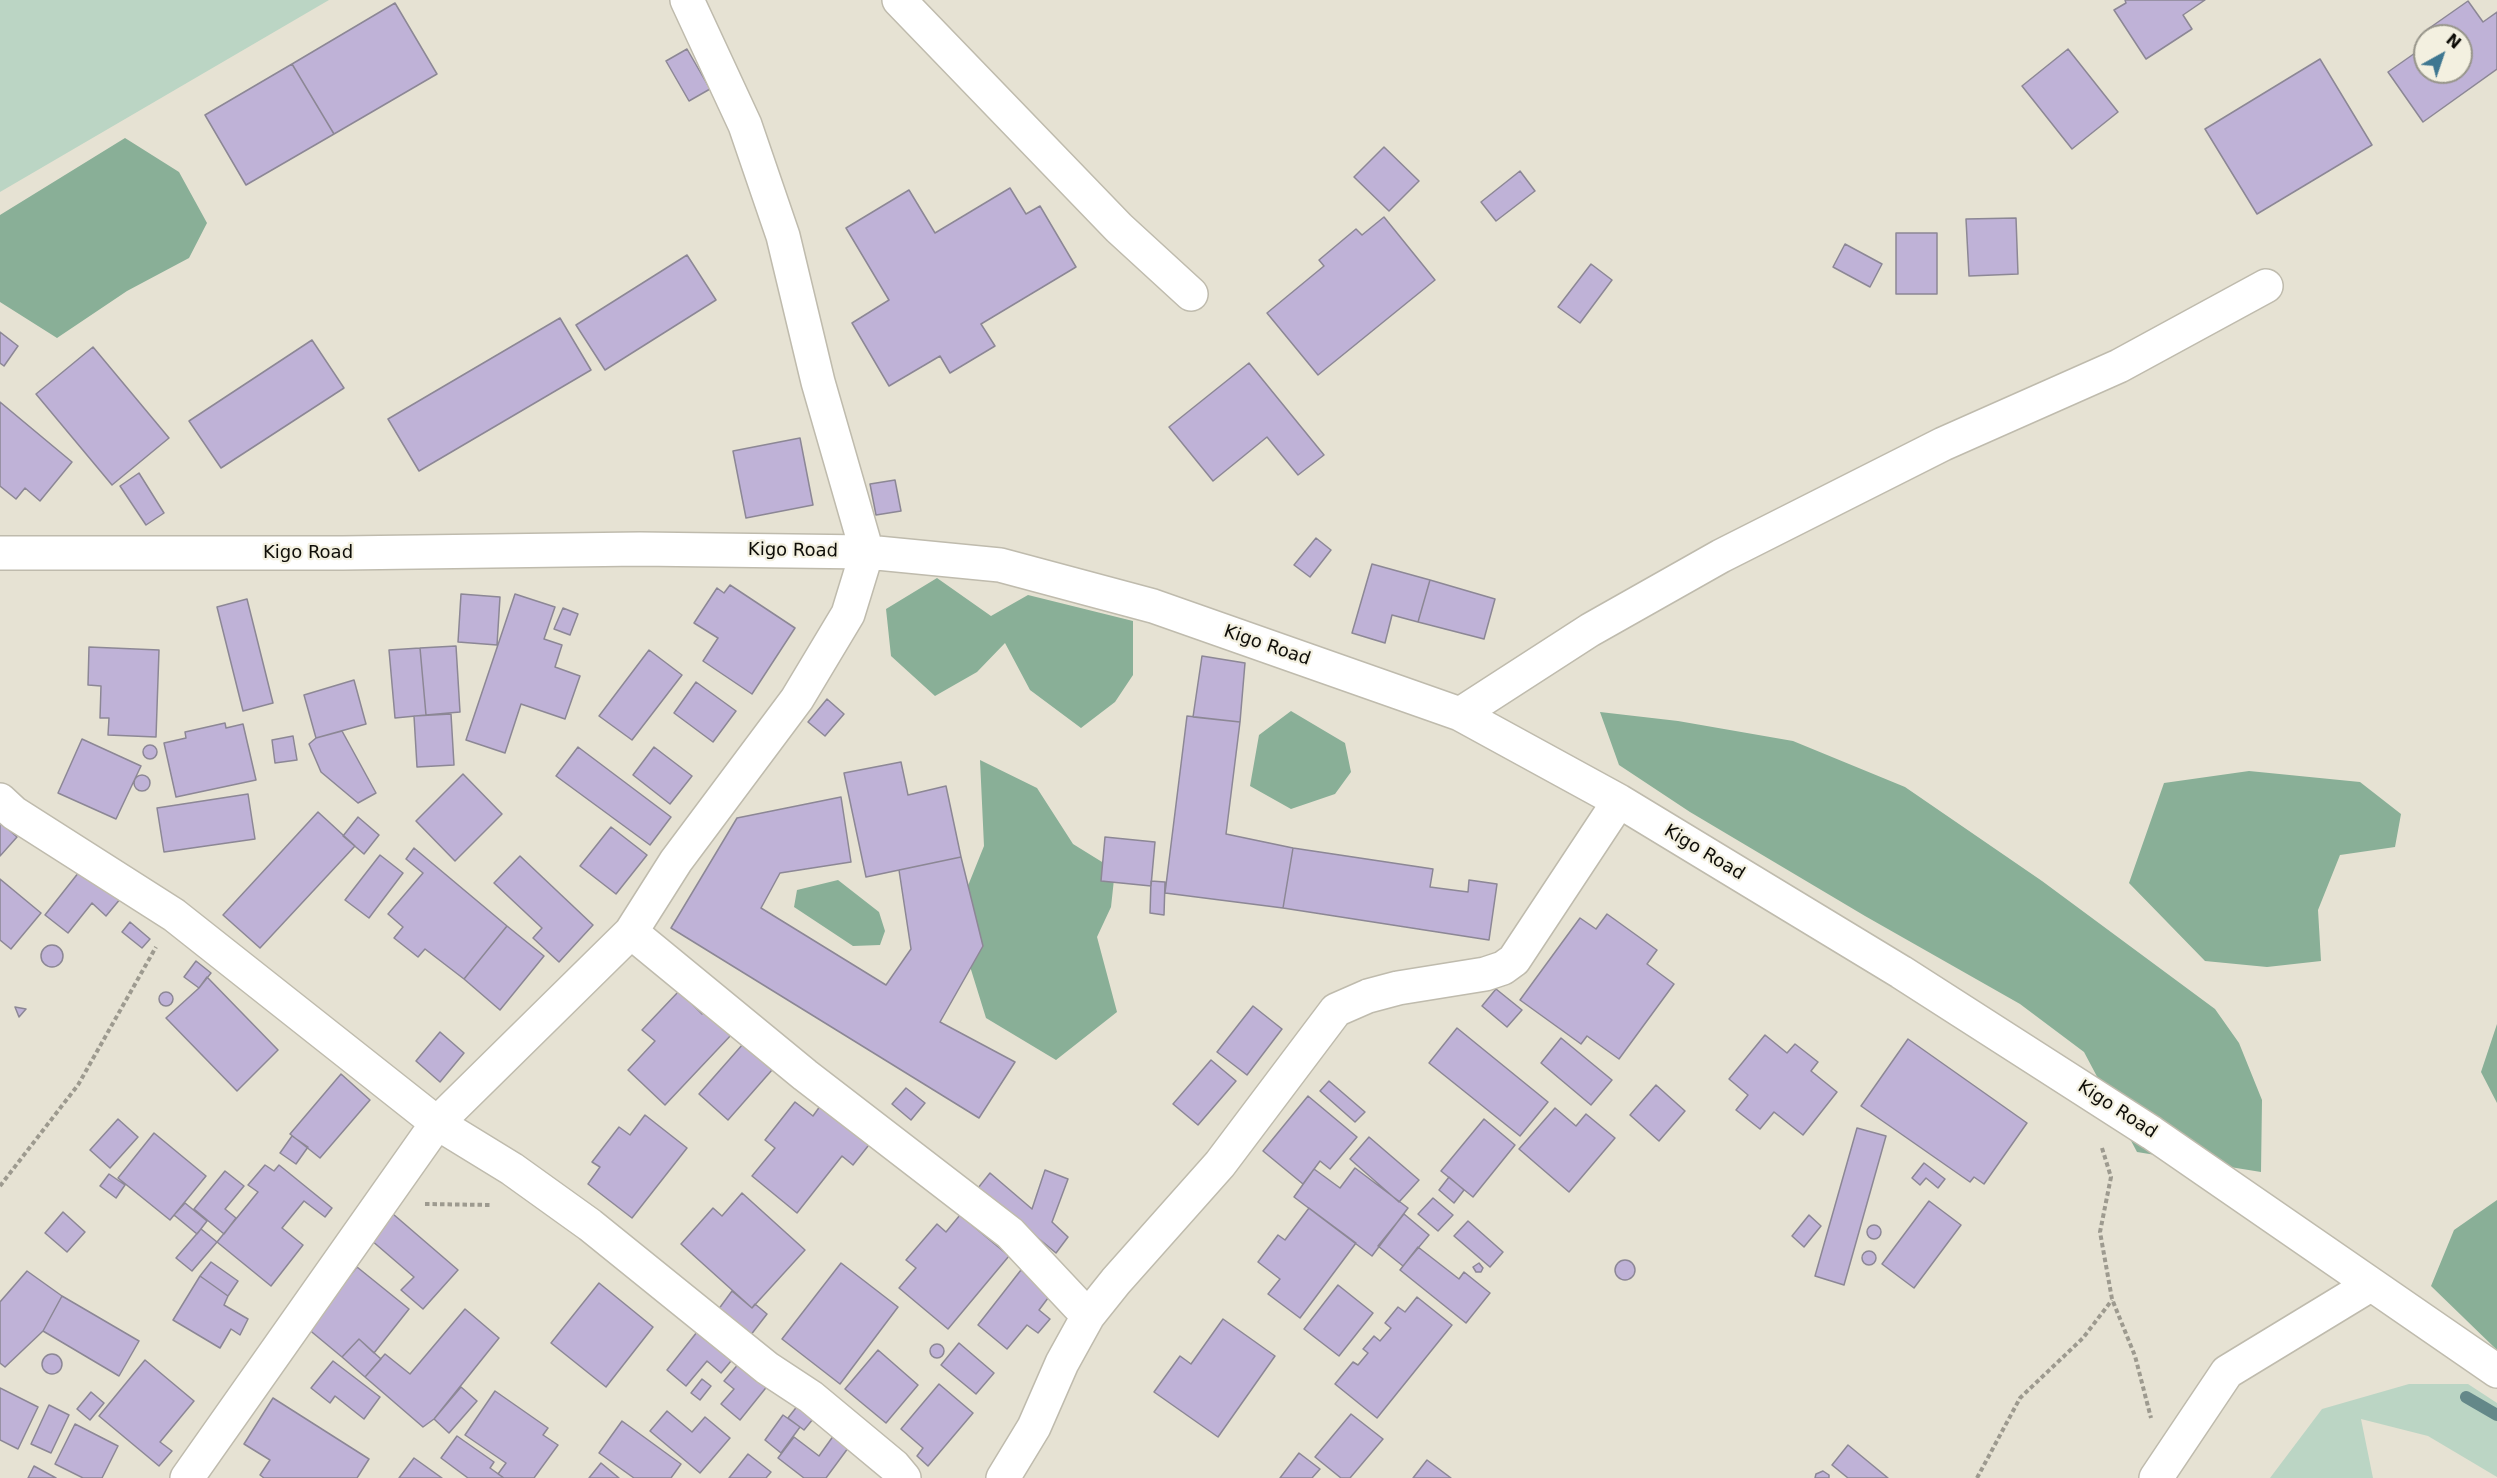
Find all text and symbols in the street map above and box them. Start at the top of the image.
north arrow [2413,24,2473,84]
text: N [2442,30,2465,53]
street label: Kigo Road [748,539,838,563]
street label: Kigo Road [263,542,353,564]
street label: Kigo Road [1221,621,1313,671]
street label: Kigo Road [1660,821,1748,885]
street label: Kigo Road [2073,1076,2161,1144]

